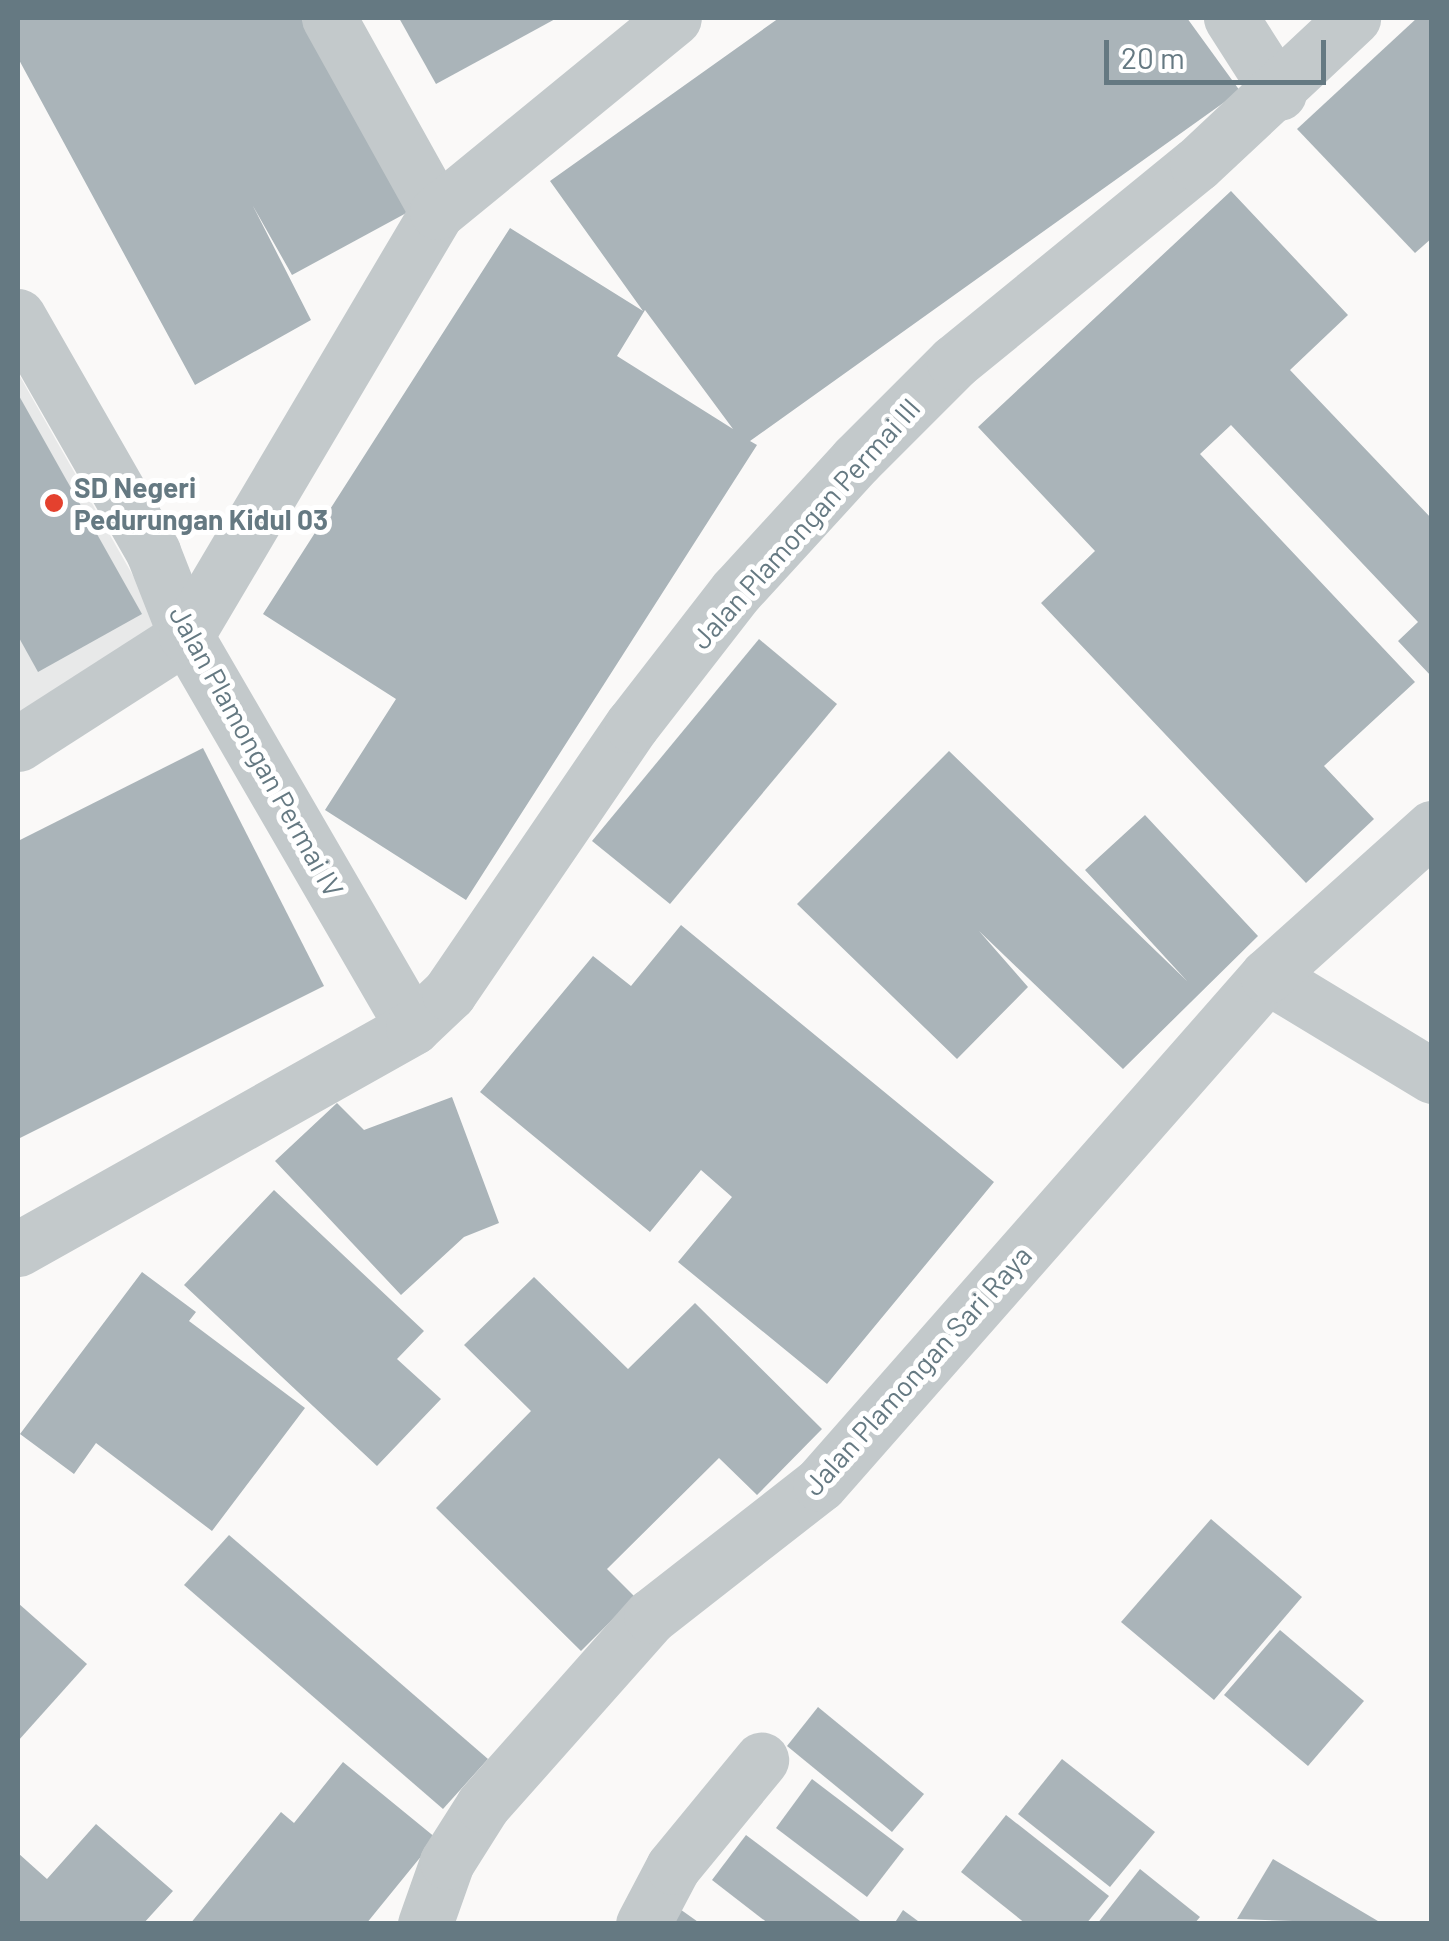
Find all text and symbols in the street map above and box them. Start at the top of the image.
scale bar [1109,20,1332,82]
text: 20 m [1121,39,1185,75]
street label: Jalan Plamongan Permai III [684,391,926,655]
place label: SD Negeri Pedurungan Kidul 03 [74,470,328,536]
marker: SD Negeri Pedurungan Kidul 03 [43,492,65,514]
street label: Jalan Plamongan Permai IV [163,600,351,902]
street label: Jalan Plamongan Sari Raya [796,1238,1038,1502]

